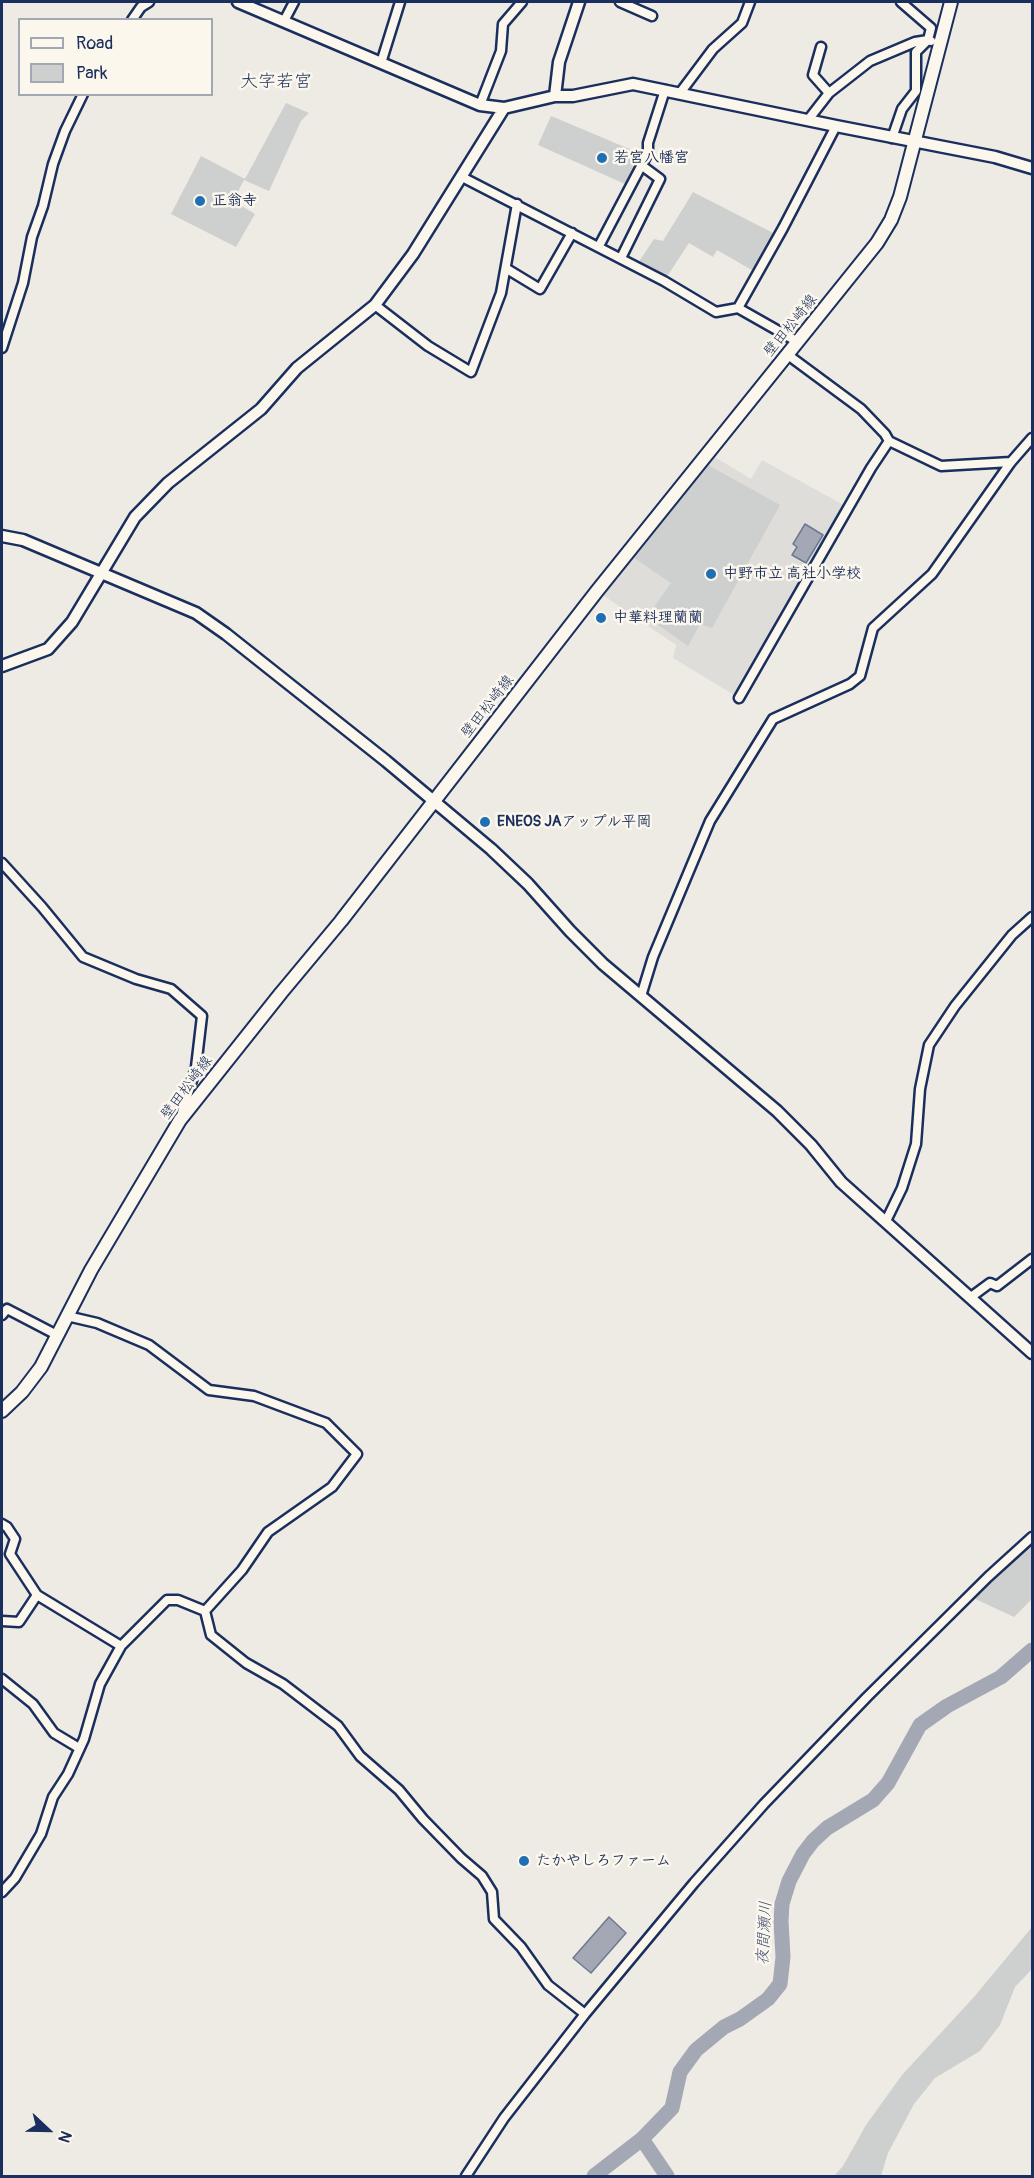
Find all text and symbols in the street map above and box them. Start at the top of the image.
legend [18,18,213,96]
text: Road [76,32,113,55]
text: Park [76,62,108,85]
district label: 大字若宮 [240,71,312,93]
place label: 若宮八幡宮 [614,149,689,167]
marker: 若宮八幡宮 [595,151,609,165]
place label: 正翁寺 [212,192,257,210]
marker: 正翁寺 [193,194,207,208]
street label: 壁田松崎線 [760,291,822,361]
place label: 中野市立 高社小学校 [723,565,861,583]
marker: 中野市立 高社小学校 [704,567,718,581]
place label: 中華料理蘭蘭 [613,609,703,627]
marker: 中華料理蘭蘭 [594,611,608,625]
street label: 壁田松崎線 [458,672,518,742]
place label: ENEOS JAアップル平岡 [497,813,651,831]
marker: ENEOS JAアップル平岡 [478,815,492,829]
street label: 壁田松崎線 [157,1053,217,1123]
place label: たかやしろファーム [536,1852,671,1870]
marker: たかやしろファーム [517,1854,531,1868]
water label: 夜間瀬川 [754,1901,776,1965]
north arrow [18,2100,78,2160]
text: N [53,2128,76,2146]

